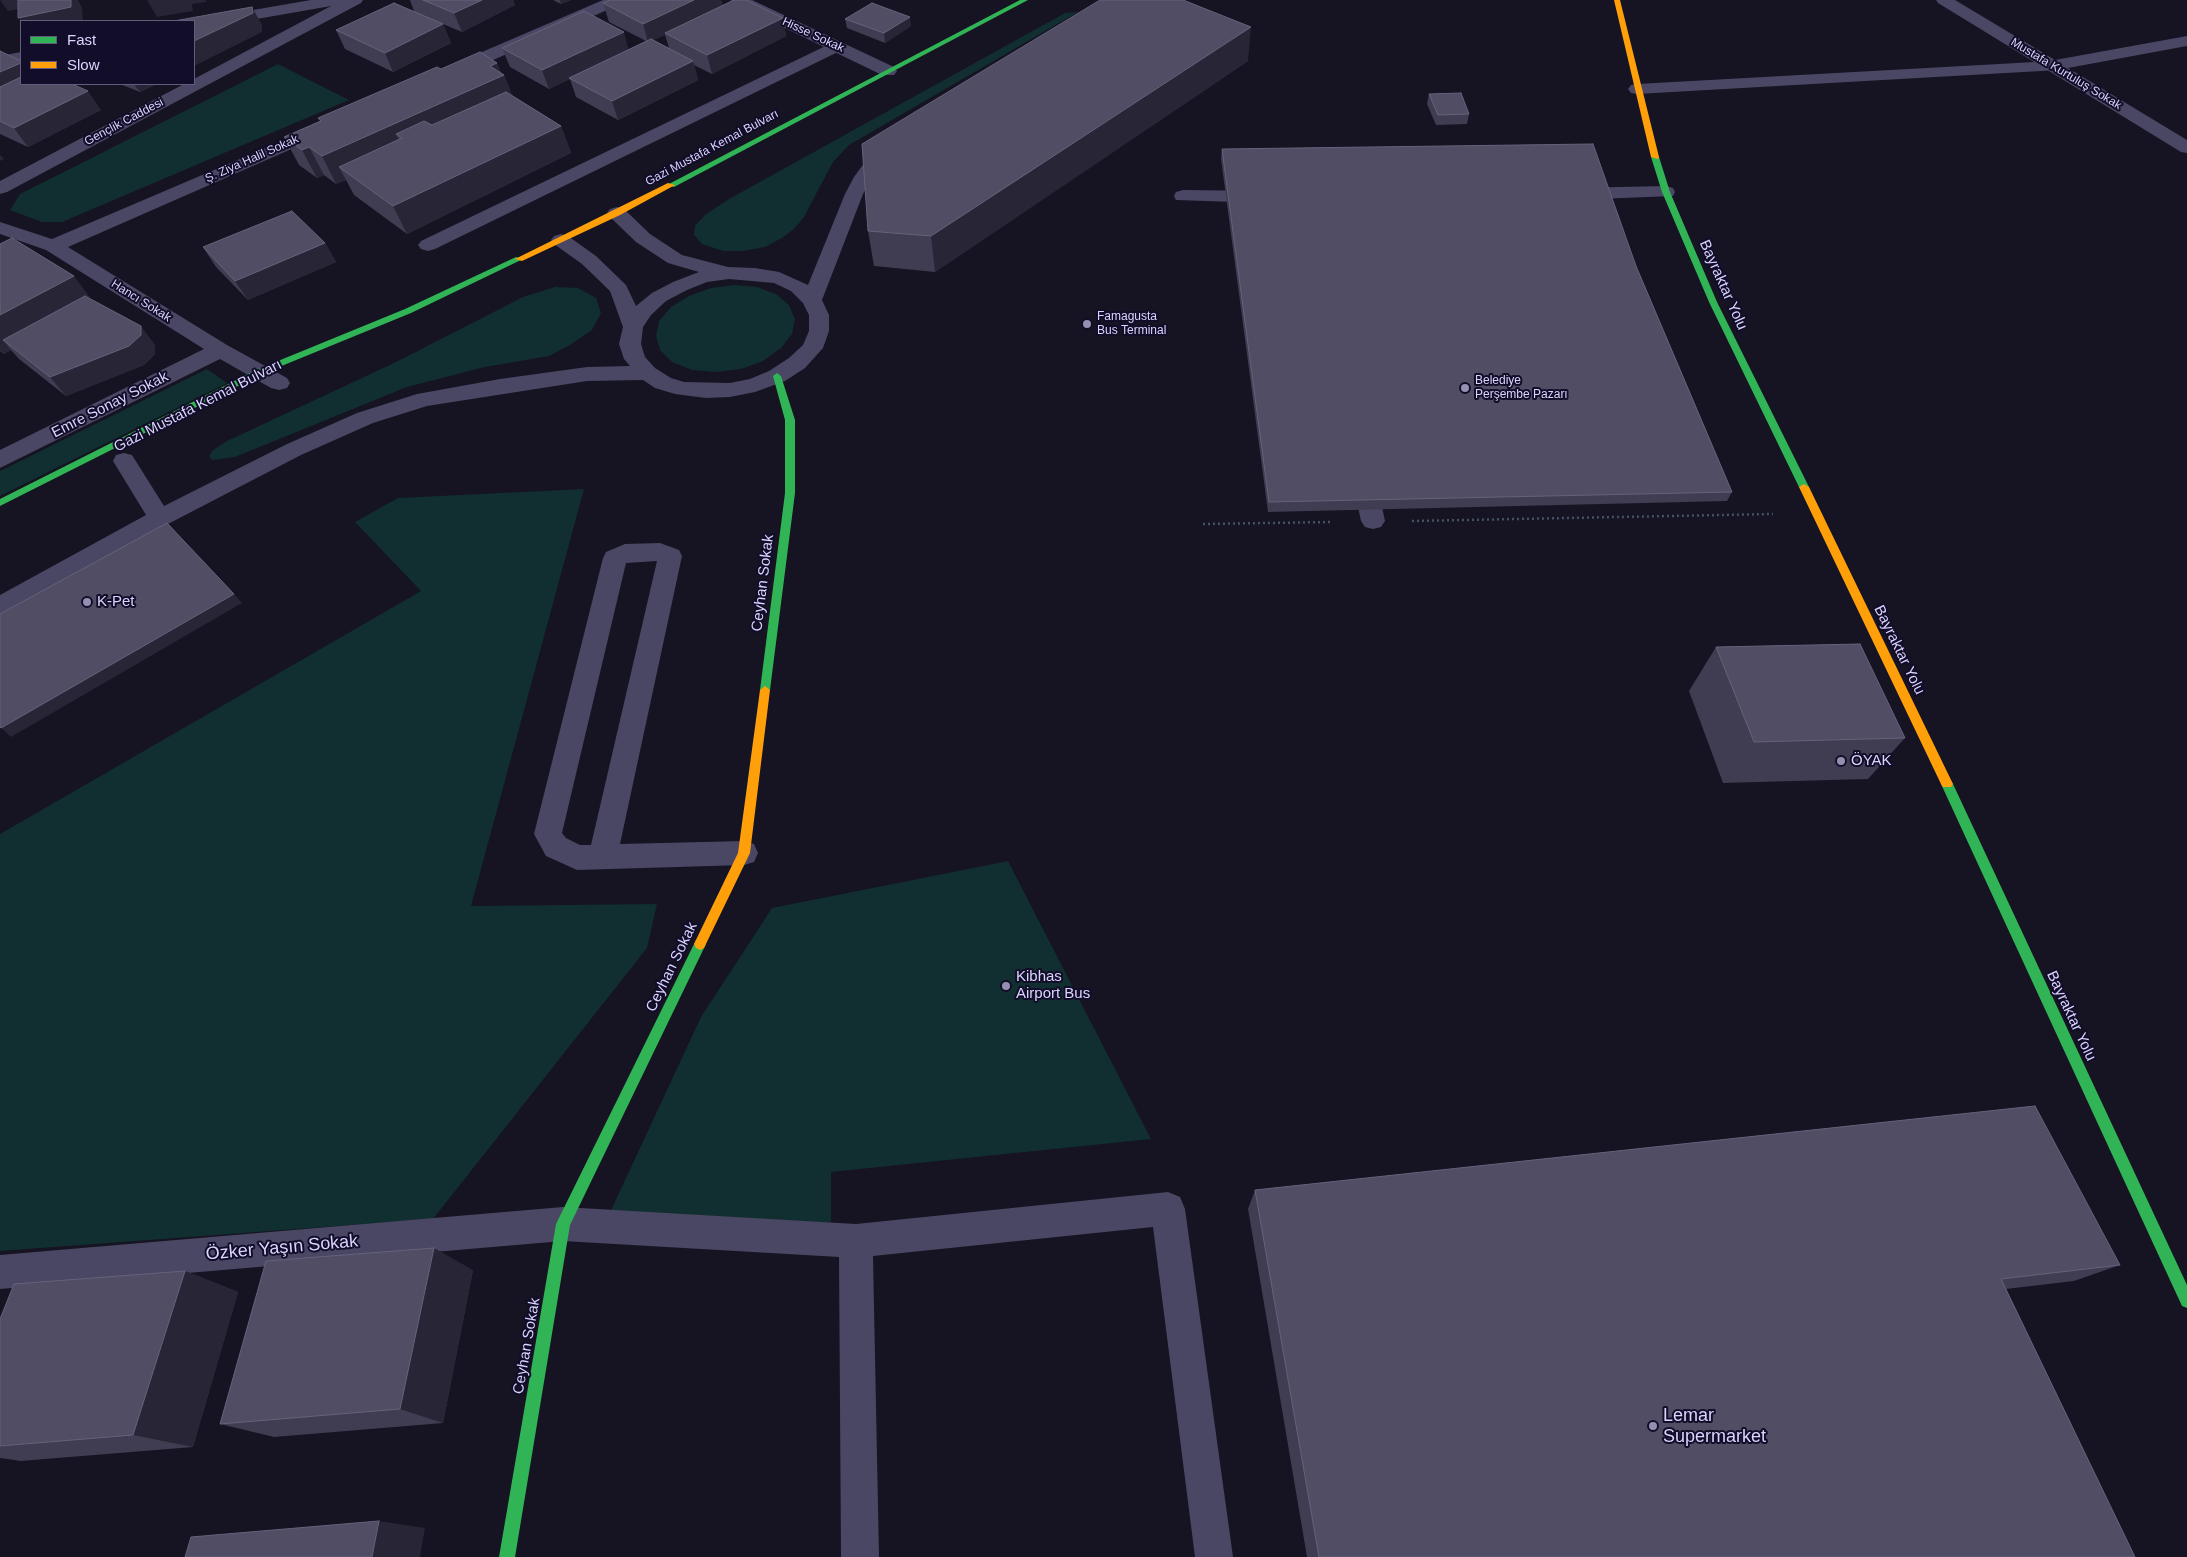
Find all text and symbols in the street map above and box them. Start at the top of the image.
street label: Hisse Sokak [780,14,846,56]
legend [20,20,195,85]
text: Fast [67,31,96,48]
street label: Mustafa Kurtuluş Sokak [2008,35,2124,113]
text: Slow [67,56,100,73]
street label: Gençlik Caddesi [82,95,166,149]
street label: Gazi Mustafa Kemal Bulvarı [643,107,781,189]
street label: Ş. Ziya Halil Sokak [203,132,301,186]
street label: Bayraktar Yolu [1695,237,1751,333]
street label: Hancı Sokak [108,277,174,325]
place label: Famagusta Bus Terminal [1097,310,1166,338]
marker: Famagusta Bus Terminal [1081,318,1093,330]
street label: Gazi Mustafa Kemal Bulvarı [111,356,285,456]
street label: Emre Sonay Sokak [49,368,171,442]
place label: Belediye Perşembe Pazarı [1475,374,1568,402]
marker: Belediye Perşembe Pazarı [1459,382,1471,394]
street label: Ceyhan Sokak [748,533,778,633]
place label: K-Pet [97,593,135,611]
marker: K-Pet [81,596,93,608]
street label: Bayraktar Yolu [1870,602,1928,698]
place label: ÖYAK [1851,752,1892,770]
marker: ÖYAK [1835,755,1847,767]
street label: Ceyhan Sokak [643,919,701,1015]
place label: Kibhas Airport Bus [1016,968,1090,1003]
street label: Bayraktar Yolu [2042,968,2100,1064]
marker: Kibhas Airport Bus [1000,980,1012,992]
street label: Özker Yaşın Sokak [205,1231,359,1265]
street label: Ceyhan Sokak [510,1296,544,1396]
place label: Lemar Supermarket [1663,1405,1766,1448]
marker: Lemar Supermarket [1647,1420,1659,1432]

